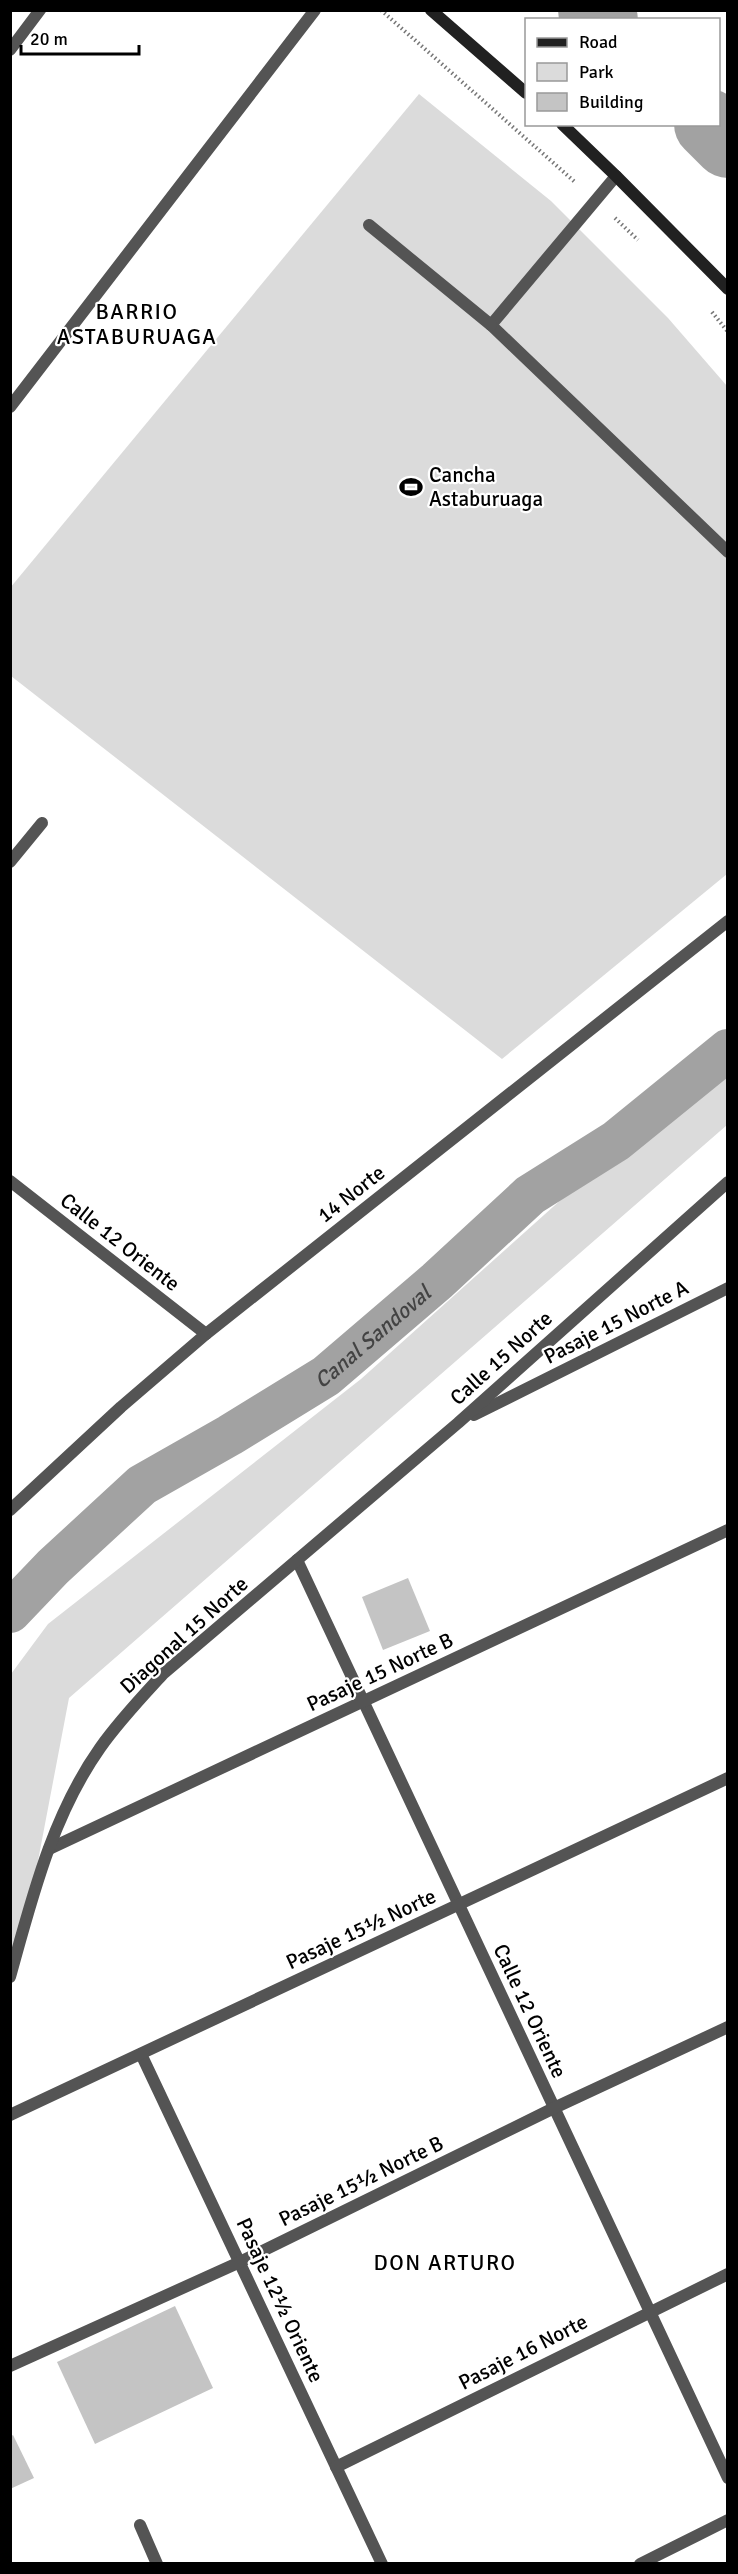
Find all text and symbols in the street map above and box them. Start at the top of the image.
scale bar [21,18,140,56]
legend [525,18,720,126]
text: 20 m [30,28,68,50]
text: Road [579,31,618,53]
text: Park [579,61,614,83]
text: Building [579,91,643,113]
district label: BARRIO ASTABURUAGA [57,298,217,350]
place label: Cancha Astaburuaga [429,462,543,512]
sports icon: Cancha Astaburuaga [398,474,424,500]
street label: 14 Norte [312,1160,390,1228]
street label: Calle 12 Oriente [55,1187,185,1297]
street label: Pasaje 15 Norte A [539,1274,693,1370]
water label: Canal Sandoval [309,1278,437,1394]
street label: Calle 15 Norte [445,1305,557,1411]
street label: Diagonal 15 Norte [115,1571,253,1699]
street label: Pasaje 15 Norte B [303,1627,457,1717]
street label: Pasaje 15½ Norte [282,1883,440,1975]
street label: Calle 12 Oriente [488,1940,572,2082]
street label: Pasaje 15½ Norte B [274,2130,448,2232]
street label: Pasaje 12½ Oriente [230,2213,330,2387]
district label: DON ARTURO [374,2249,516,2276]
street label: Pasaje 16 Norte [454,2308,592,2396]

